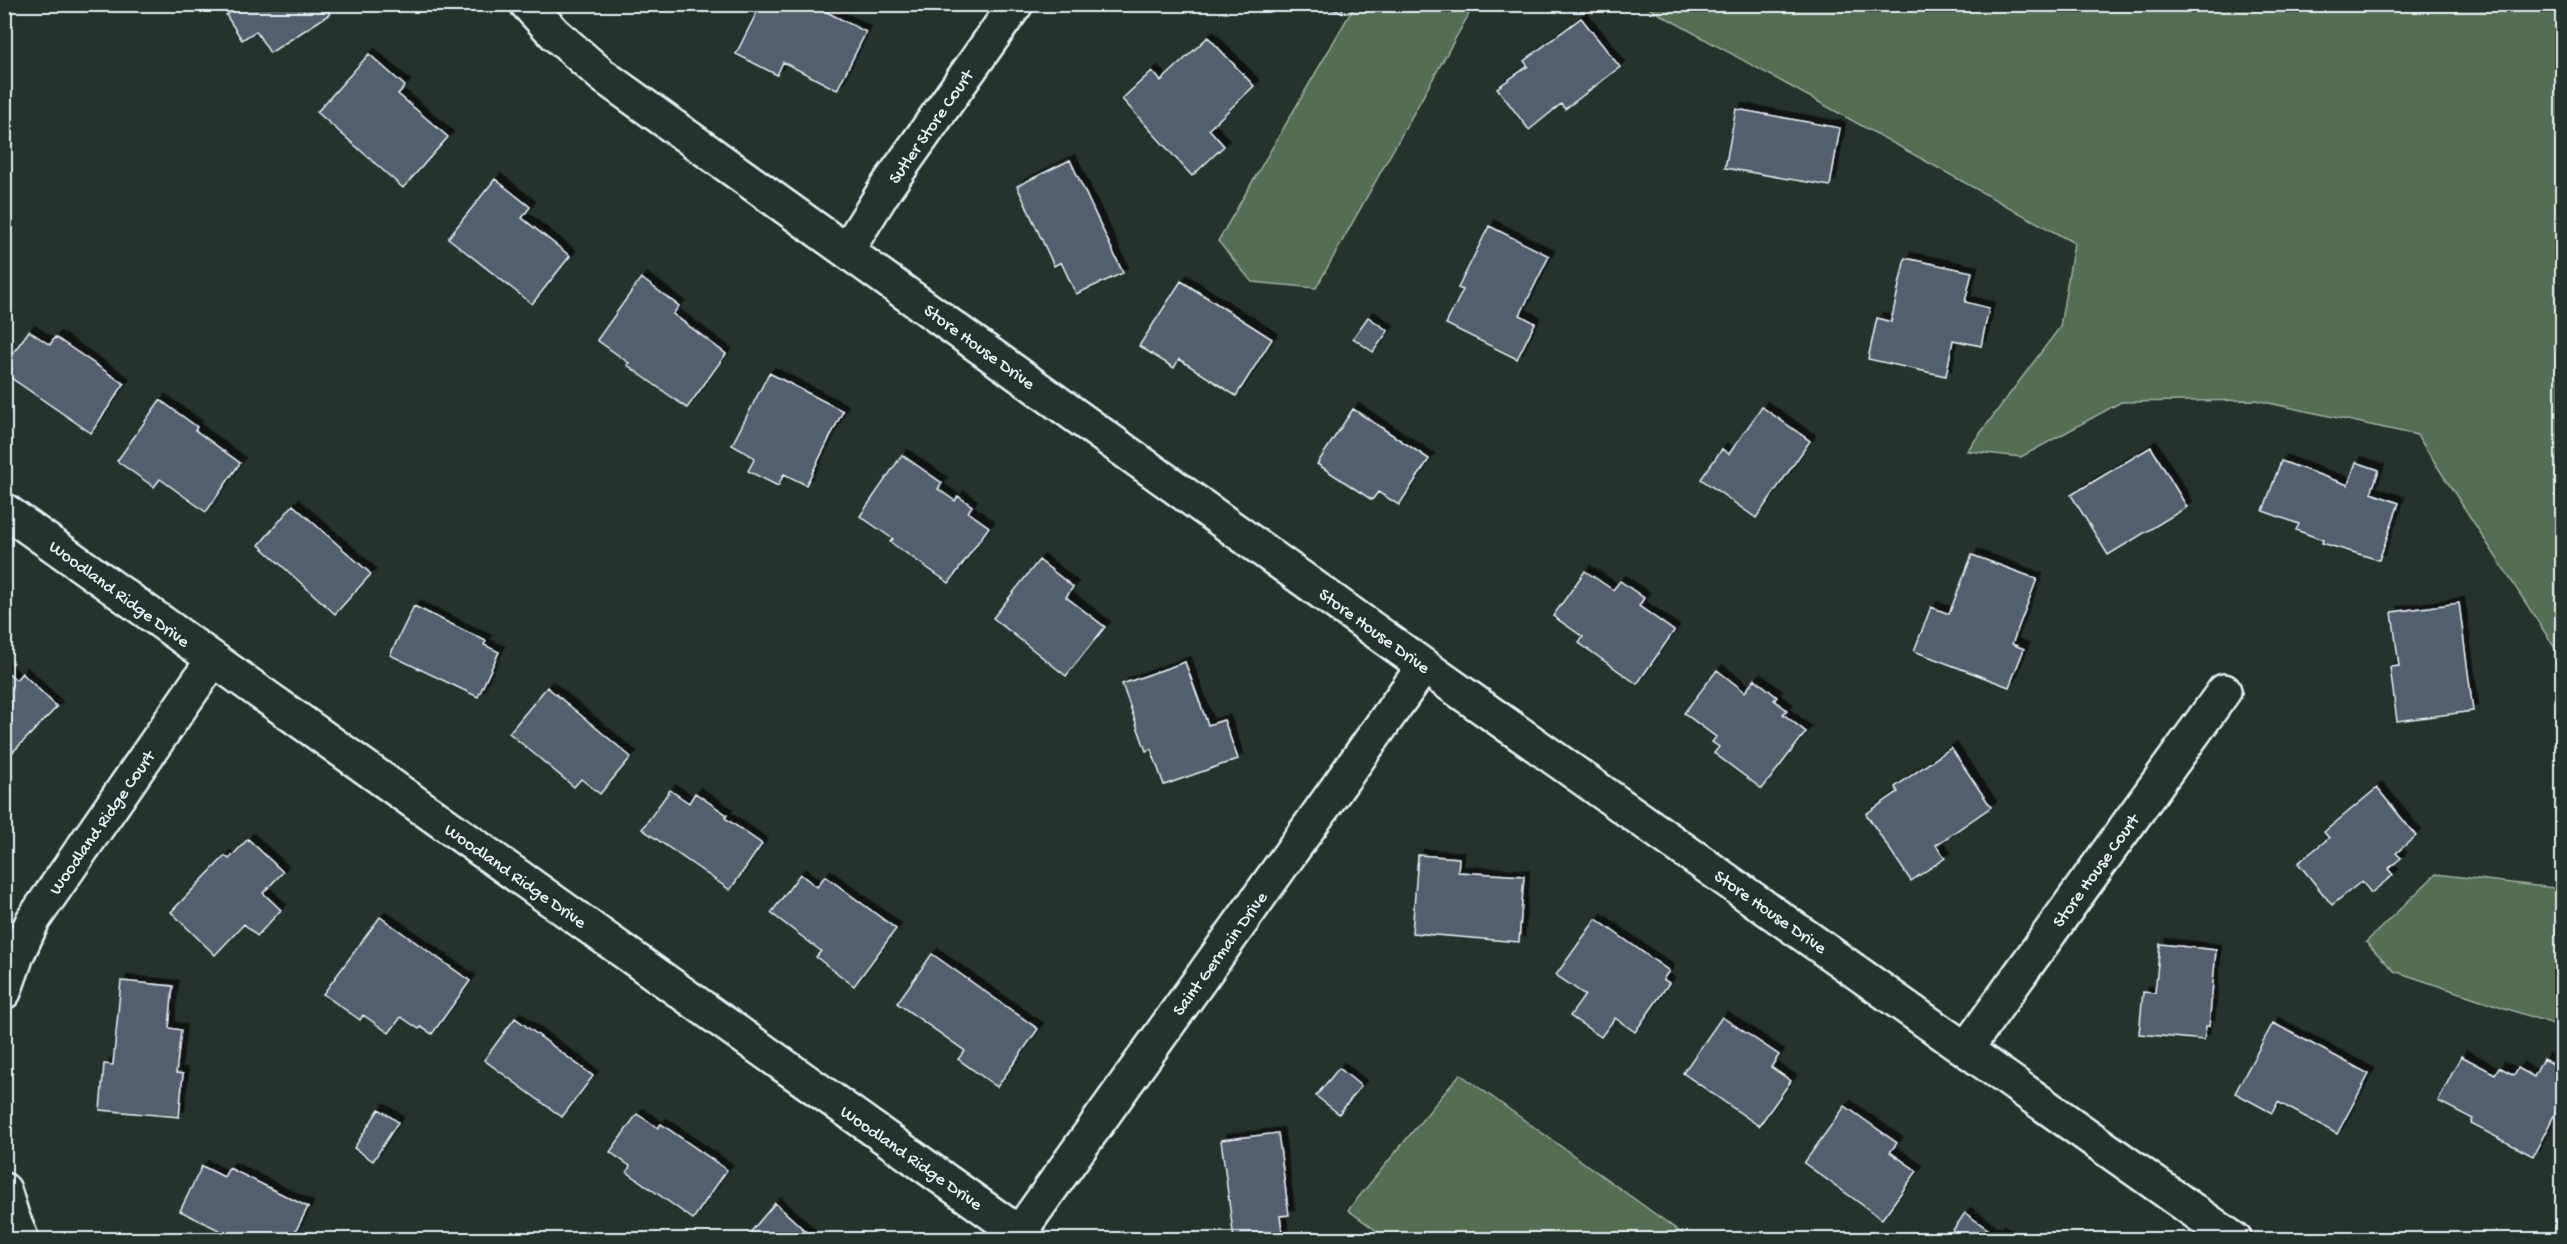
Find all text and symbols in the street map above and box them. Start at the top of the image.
street label: Sutler Store Court [885,65,980,188]
street label: Store House Drive [919,301,1039,396]
street label: Woodland Ridge Drive [44,537,194,654]
street label: Store House Drive [1314,585,1434,680]
street label: Woodland Ridge Court [45,746,162,899]
street label: Store House Court [2049,810,2146,932]
street label: Woodland Ridge Drive [439,820,590,934]
street label: Store House Drive [1709,866,1830,960]
street label: Saint Germain Drive [1169,888,1273,1021]
street label: Woodland Ridge Drive [835,1102,986,1216]

